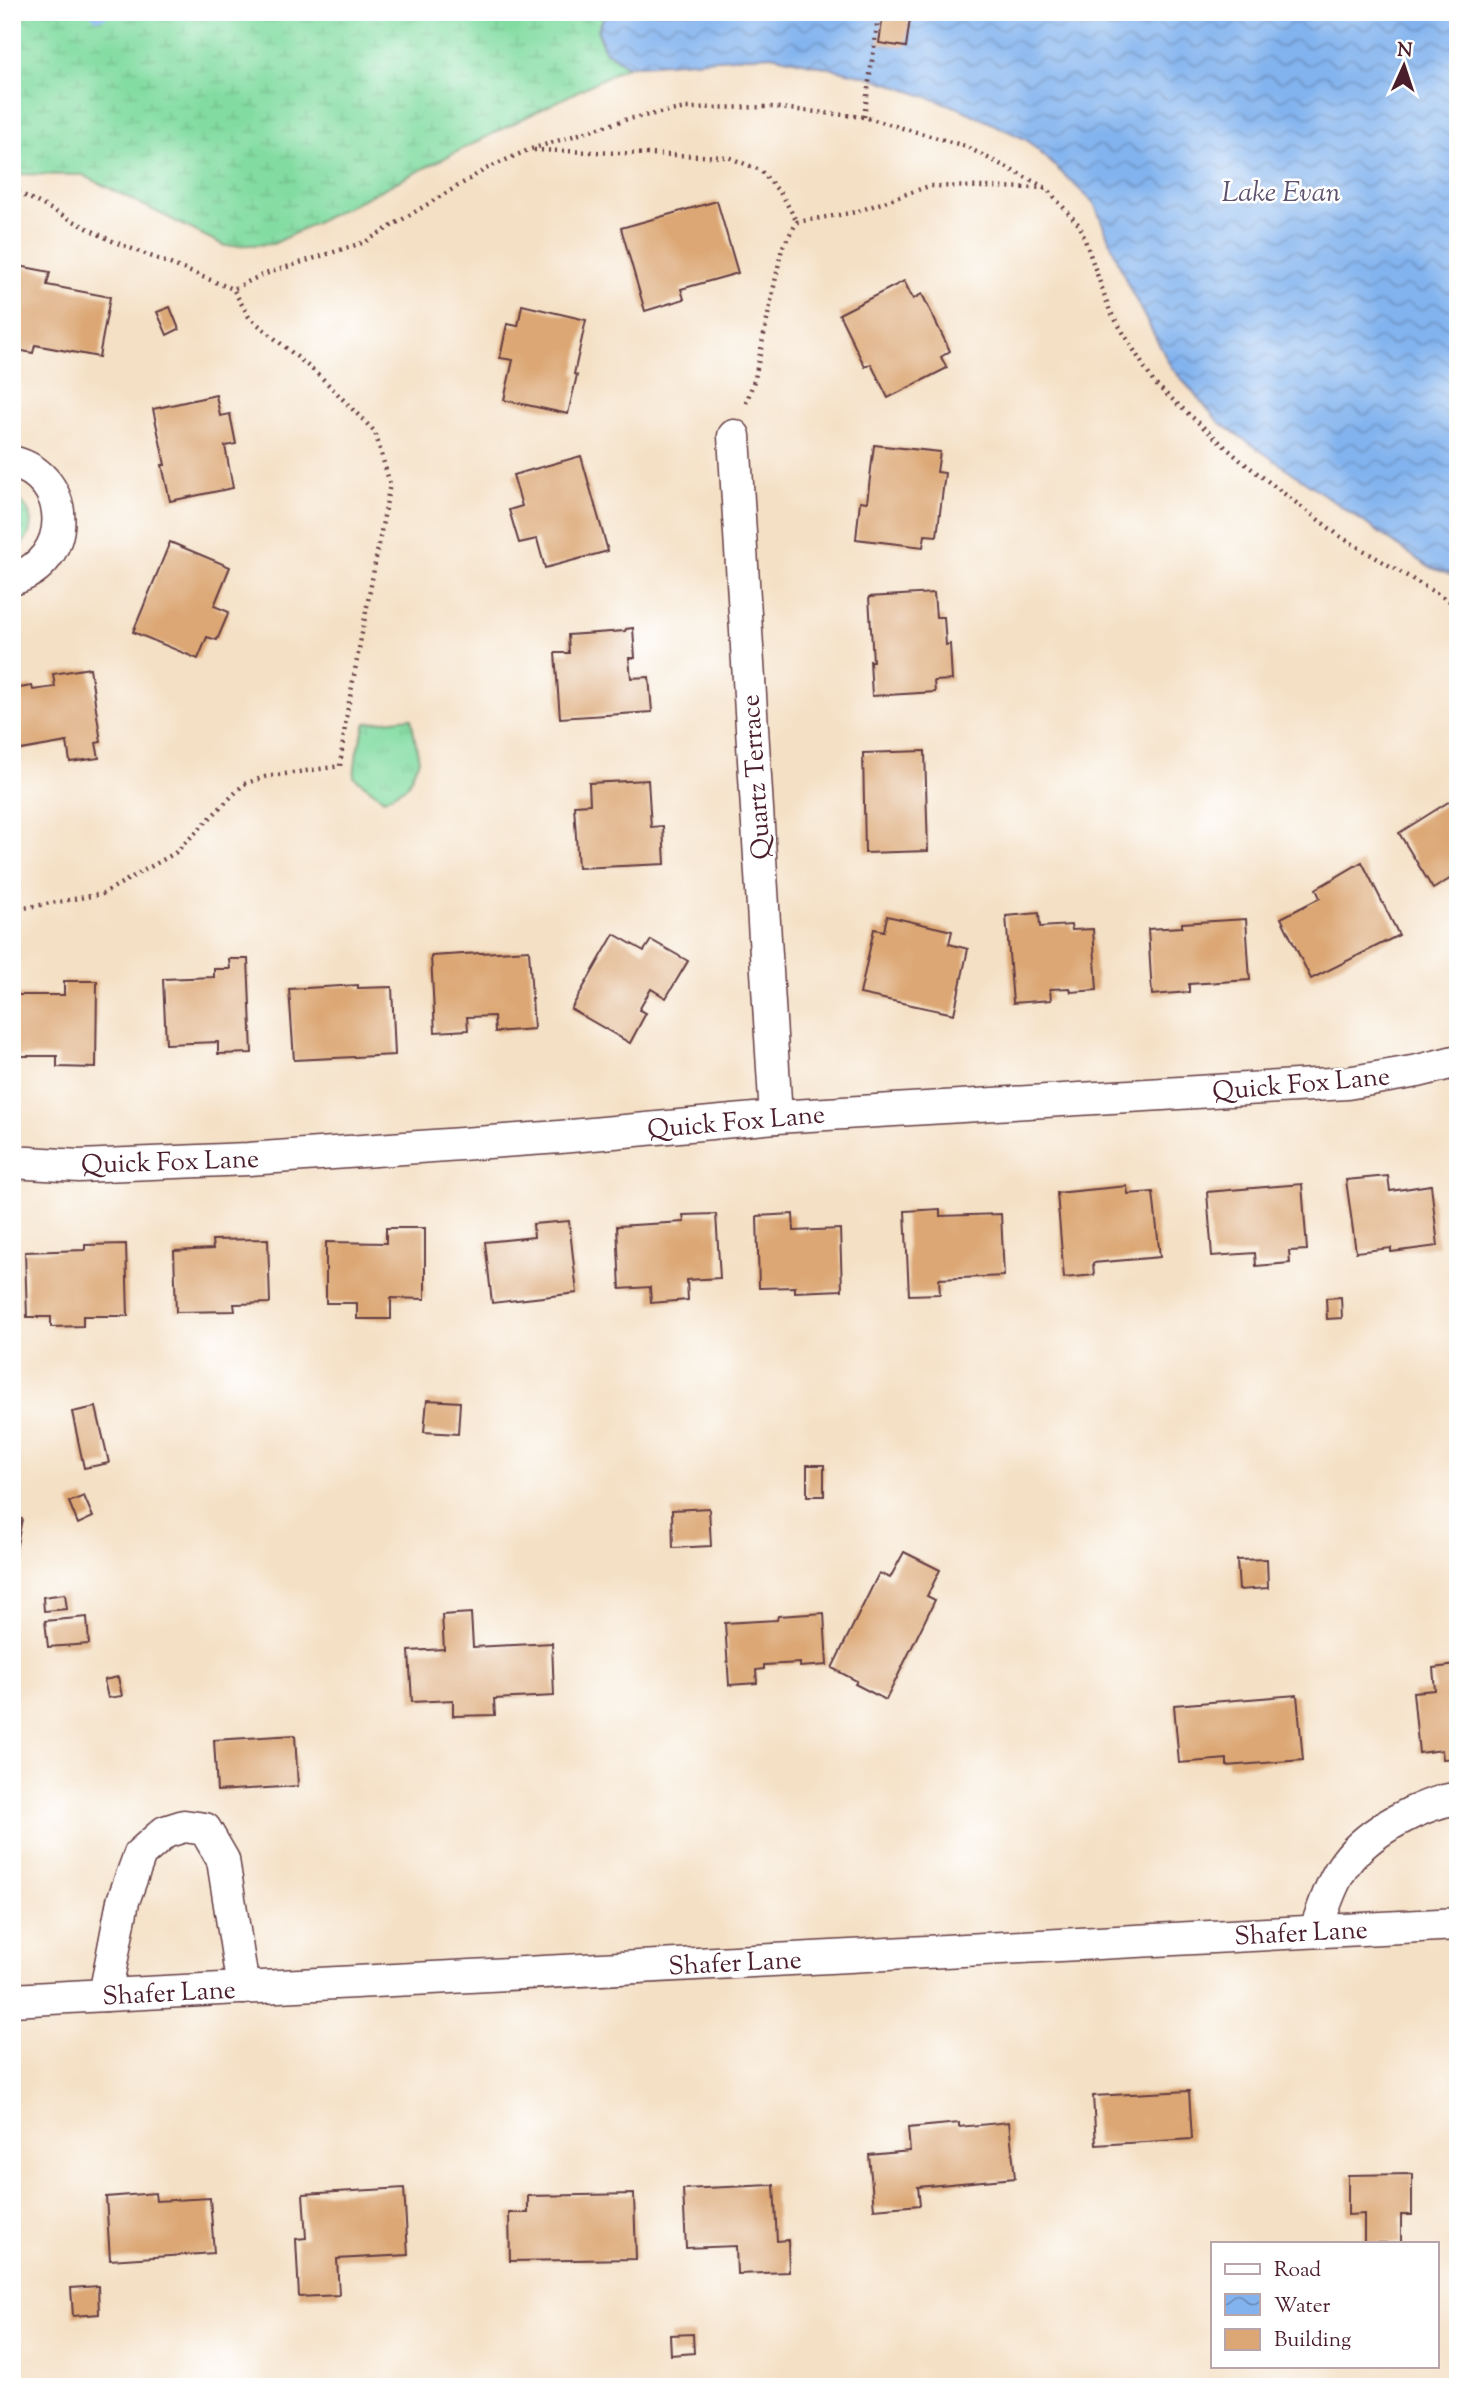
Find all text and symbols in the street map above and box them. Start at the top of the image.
north arrow [1368,32,1438,102]
text: N [1396,38,1413,65]
water label: Lake Evan [1221,174,1341,214]
street label: Quartz Terrace [733,693,782,861]
street label: Quick Fox Lane [1211,1059,1392,1112]
street label: Quick Fox Lane [646,1097,827,1150]
street label: Quick Fox Lane [80,1142,260,1185]
street label: Shafer Lane [1234,1913,1369,1956]
street label: Shafer Lane [668,1943,803,1986]
street label: Shafer Lane [102,1973,237,2016]
legend [1211,2242,1438,2368]
text: Road [1274,2256,1321,2286]
text: Water [1274,2292,1331,2322]
text: Building [1274,2326,1351,2356]

